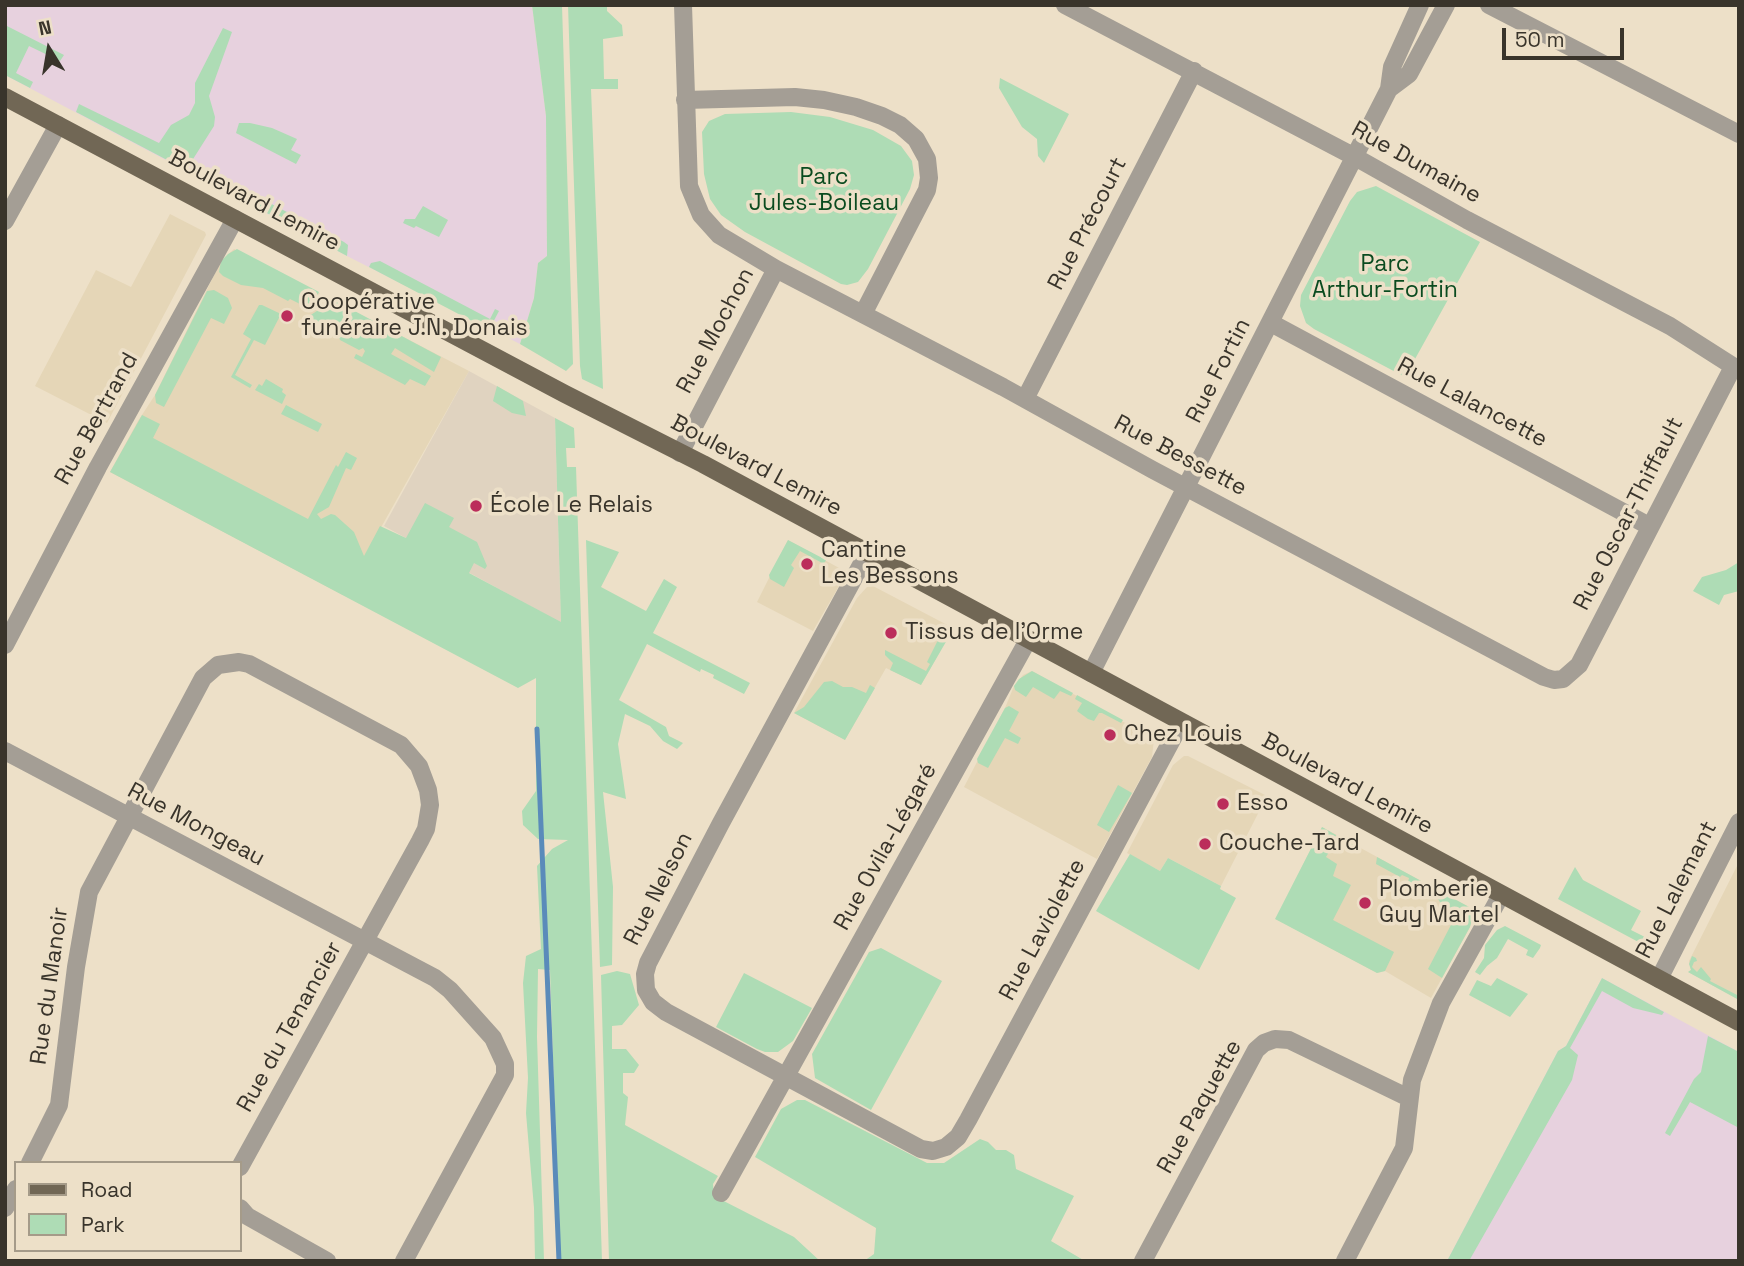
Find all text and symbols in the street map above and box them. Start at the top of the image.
north arrow [14,14,84,84]
text: N [36,14,54,41]
scale bar [1506,14,1628,58]
text: 50 m [1515,26,1565,53]
street label: Rue Dumaine [1346,116,1486,210]
street label: Boulevard Lemire [164,144,344,258]
street label: Rue Précourt [1043,153,1133,295]
park label: Parc Jules-Boileau [749,164,899,218]
park label: Parc Arthur-Fortin [1312,251,1458,305]
street label: Rue Mochon [671,263,761,399]
place label: Coopérative funéraire J.N. Donais [301,289,528,343]
marker: Coopérative funéraire J.N. Donais [279,308,295,324]
street label: Rue Fortin [1181,314,1257,428]
street label: Rue Bertrand [49,348,145,490]
street label: Rue Lalancette [1392,352,1552,454]
street label: Boulevard Lemire [666,409,846,523]
street label: Rue Bessette [1109,409,1251,503]
street label: Rue Oscar-Thiffault [1568,413,1690,615]
place label: École Le Relais [490,492,653,520]
marker: École Le Relais [468,498,484,514]
place label: Cantine Les Bessons [821,537,959,591]
marker: Cantine Les Bessons [799,556,815,572]
place label: Tissus de l'Orme [905,619,1083,647]
marker: Tissus de l'Orme [883,625,899,641]
place label: Chez Louis [1124,721,1242,749]
marker: Chez Louis [1102,727,1118,743]
street label: Boulevard Lemire [1257,727,1437,841]
street label: Rue Ovila-Légaré [829,759,943,935]
street label: Rue Mongeau [123,777,269,873]
place label: Esso [1237,790,1288,818]
marker: Esso [1215,796,1231,812]
street label: Rue Lalemant [1631,817,1723,963]
street label: Rue Nelson [619,828,699,950]
place label: Couche-Tard [1219,830,1360,858]
marker: Couche-Tard [1197,836,1213,852]
street label: Rue Laviolette [994,854,1092,1006]
place label: Plomberie Guy Martel [1379,876,1499,930]
marker: Plomberie Guy Martel [1357,895,1373,911]
street label: Rue du Manoir [25,906,75,1066]
street label: Rue du Tenancier [232,937,348,1117]
street label: Rue Paquette [1152,1035,1248,1179]
legend [14,1161,242,1252]
text: Road [81,1176,133,1203]
text: Park [81,1211,125,1238]

